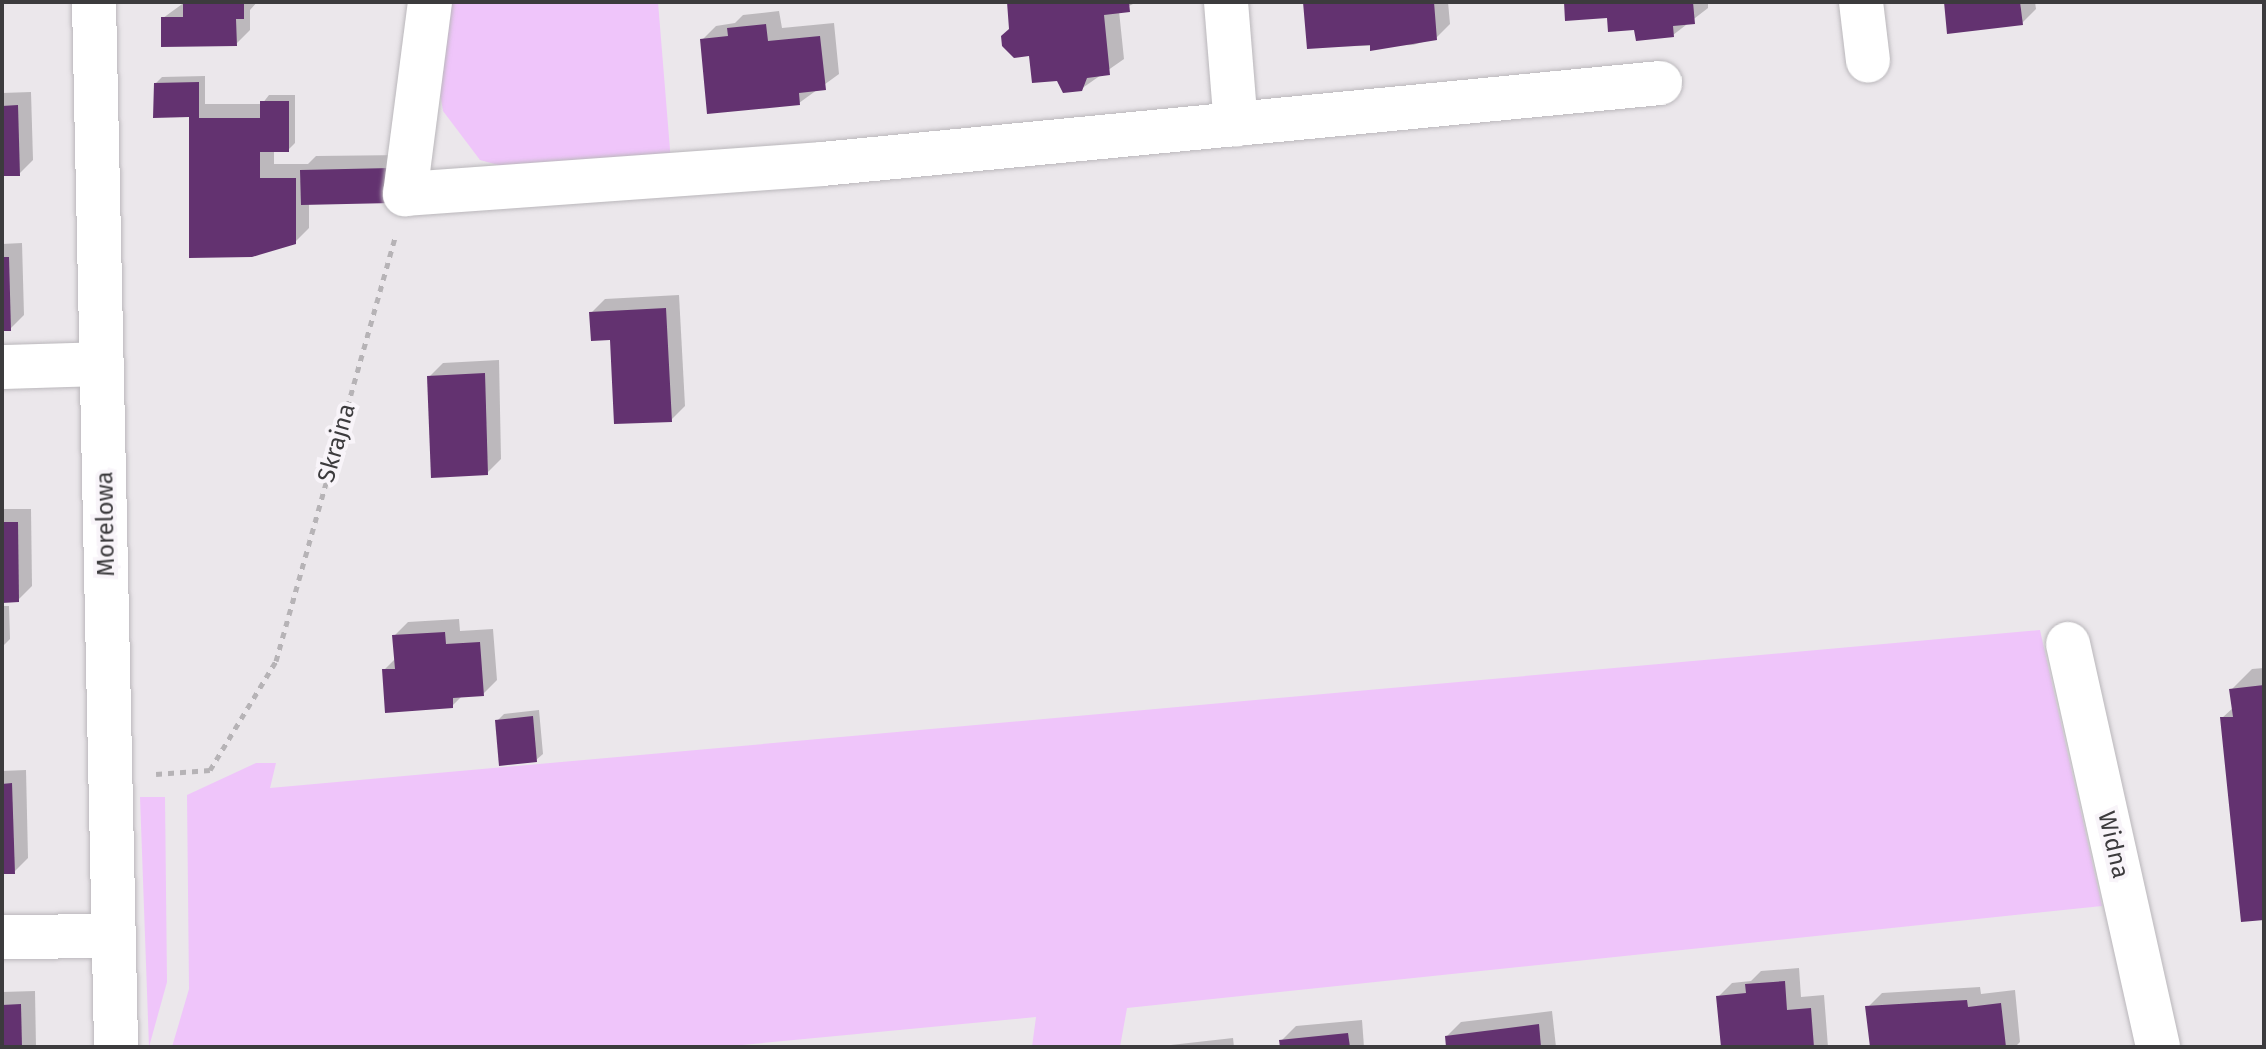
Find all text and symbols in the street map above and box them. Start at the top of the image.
street label: Skrajna [312,400,362,486]
street label: Morelowa [91,471,121,577]
street label: Widna [2091,809,2135,881]

